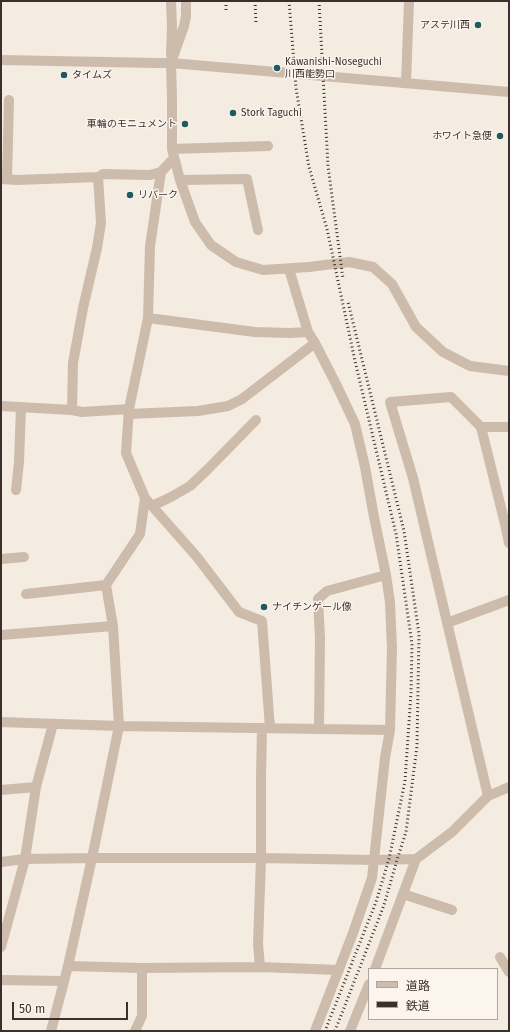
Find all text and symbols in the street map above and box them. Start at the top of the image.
place label: アステ川西 [420,19,470,31]
marker: アステ川西 [473,20,483,30]
place label: Kawanishi-Noseguchi 川西能勢口 [285,56,382,80]
marker: Kawanishi-Noseguchi 川西能勢口 [272,63,282,73]
place label: タイムズ [72,69,112,81]
marker: タイムズ [59,70,69,80]
place label: Stork Taguchi [241,107,302,119]
marker: Stork Taguchi [228,108,238,118]
place label: 車輪のモニュメント [87,118,177,130]
marker: 車輪のモニュメント [180,119,190,129]
place label: ホワイト急便 [432,130,492,142]
marker: ホワイト急便 [495,131,505,141]
place label: リパーク [138,189,178,201]
marker: リパーク [125,190,135,200]
place label: ナイチンゲール像 [272,601,352,613]
marker: ナイチンゲール像 [259,602,269,612]
legend [368,968,498,1020]
text: 道路 [406,979,430,993]
scale bar [14,994,130,1020]
text: 鉄道 [406,999,430,1013]
text: 50 m [19,1002,45,1016]

